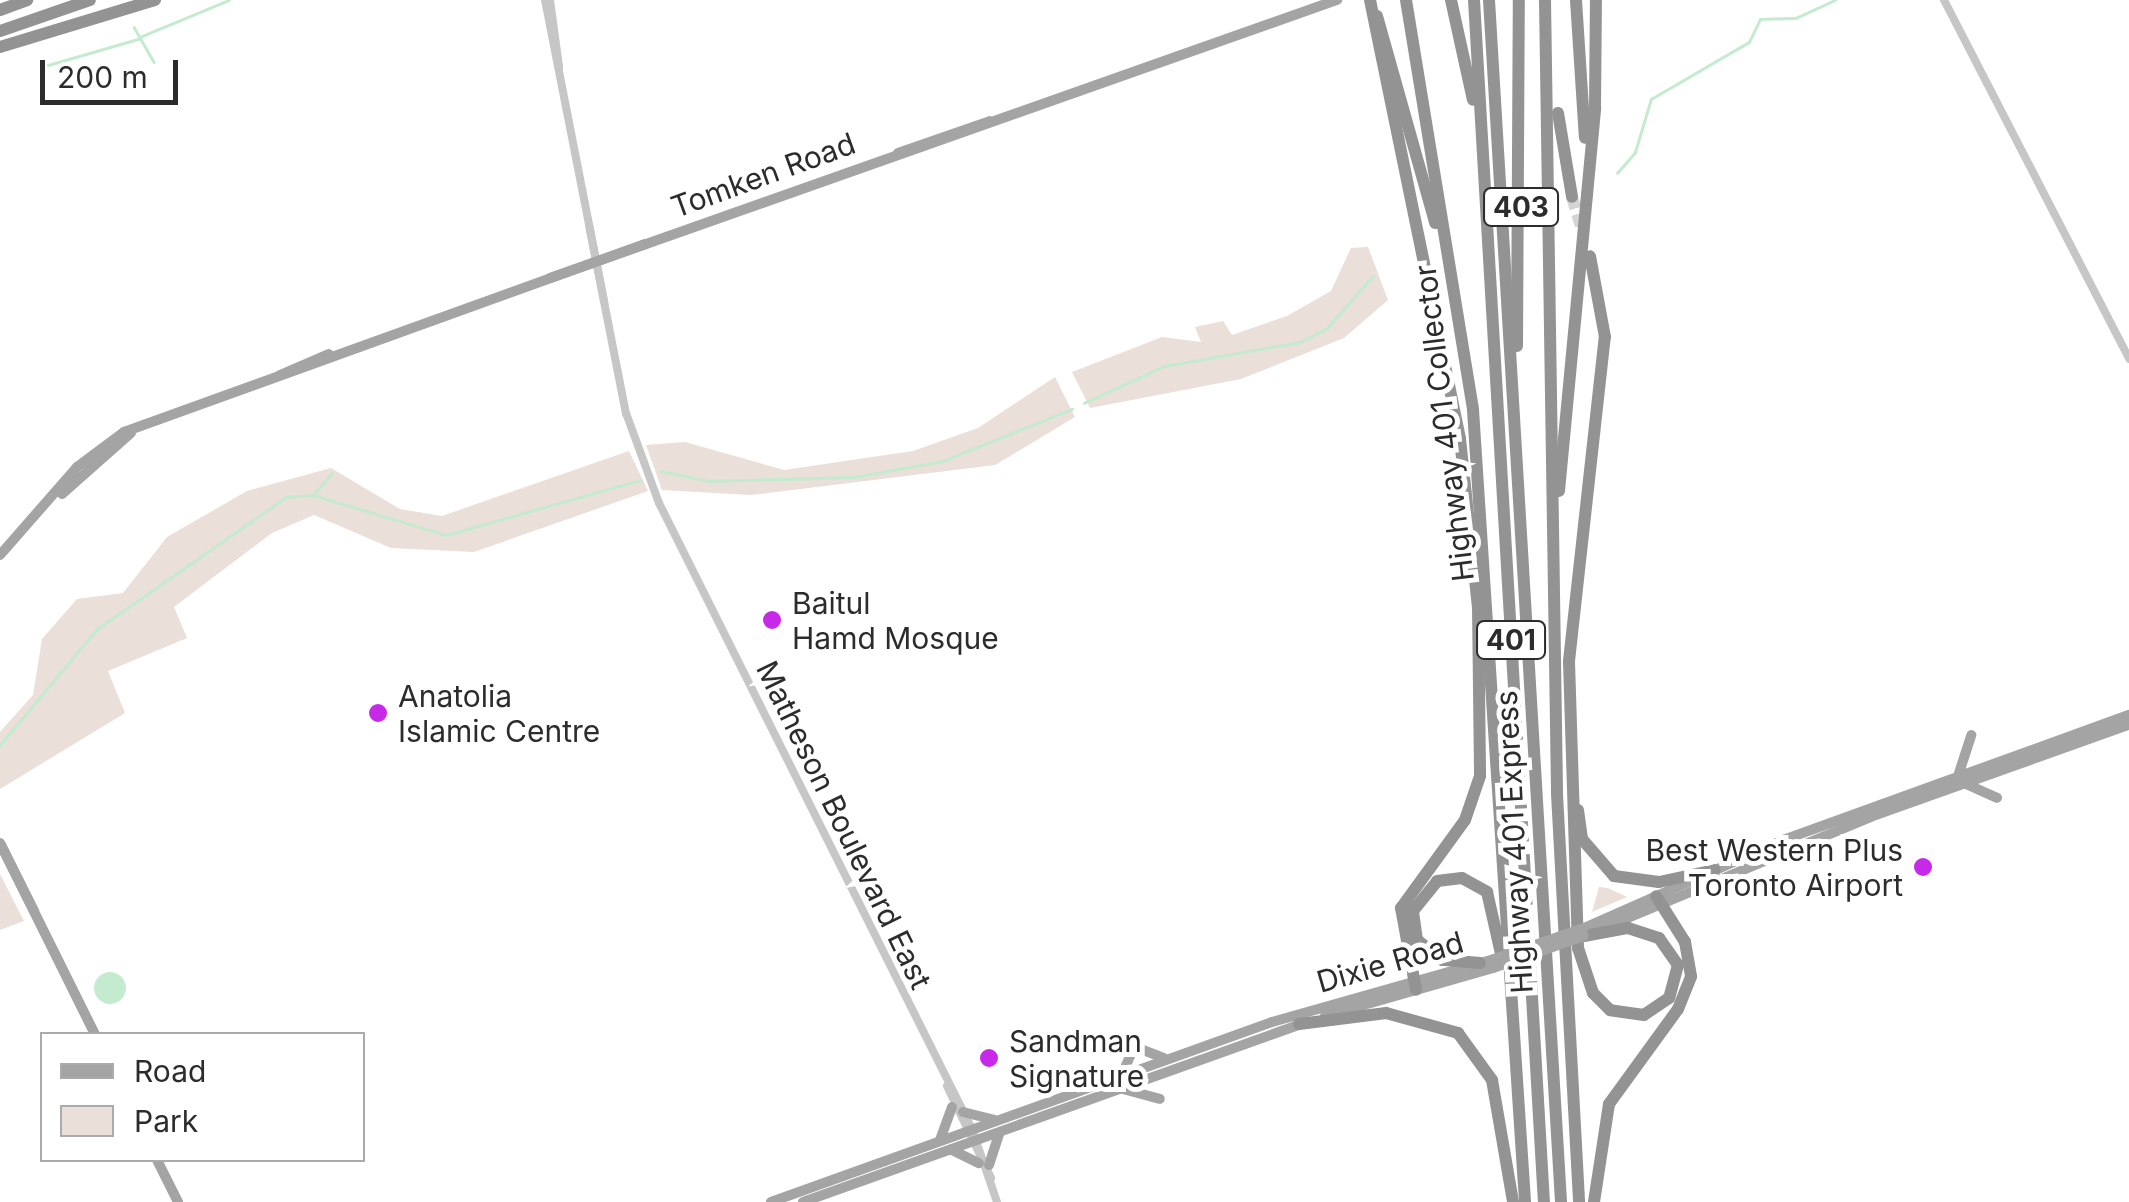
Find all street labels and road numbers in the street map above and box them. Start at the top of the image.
street label: Tomken Road [666,125,860,225]
road number: 403 [1481,184,1561,230]
street label: Highway 401 Collector [1407,263,1481,583]
road number: 401 [1476,617,1546,663]
street label: Matheson Boulevard East [749,655,939,995]
street label: Highway 401 Express [1488,689,1540,995]
street label: Dixie Road [1313,924,1467,1000]

